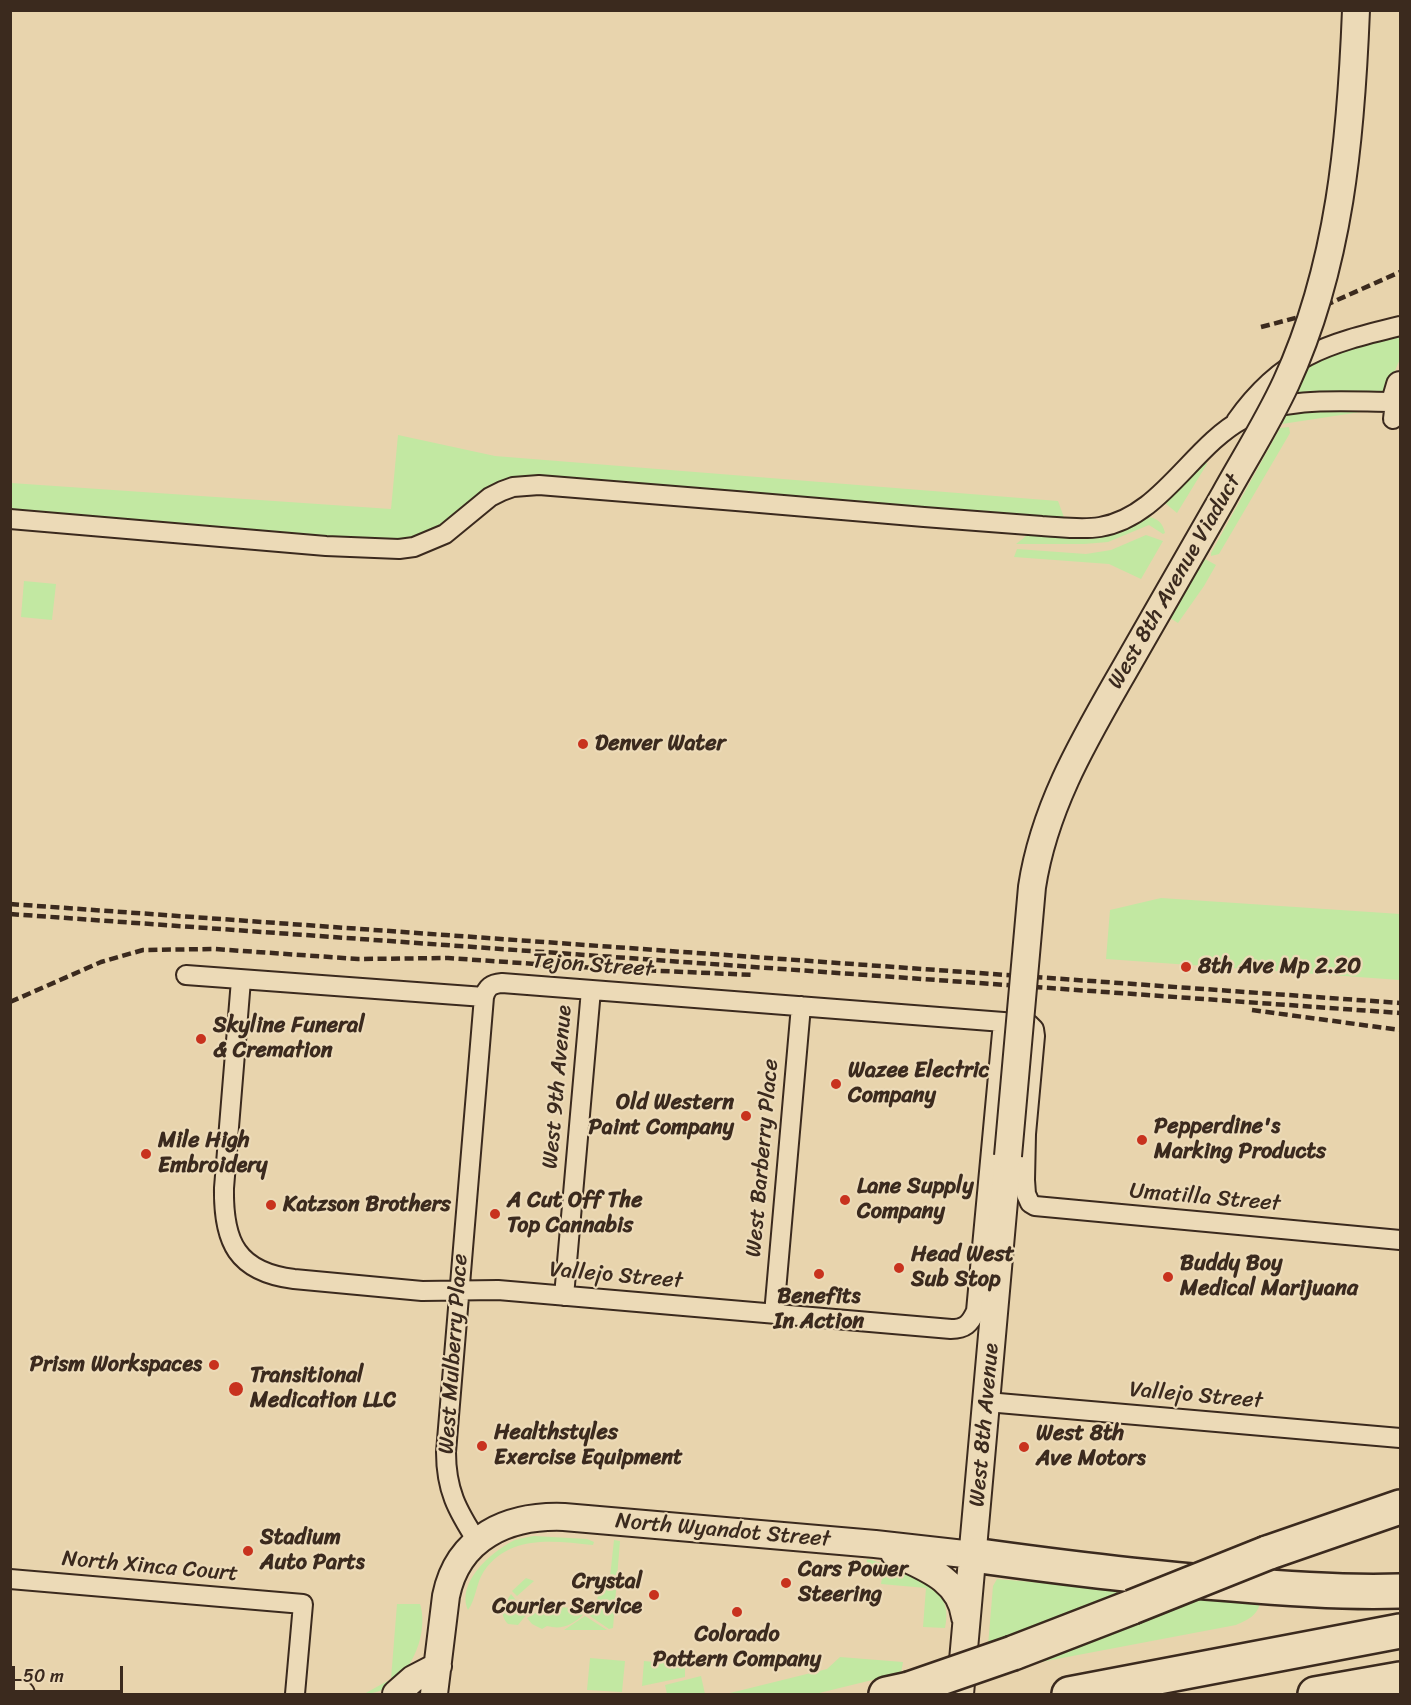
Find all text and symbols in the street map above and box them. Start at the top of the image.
street label: West 8th Avenue Viaduct [1103,470,1247,694]
place label: Denver Water [595,731,726,757]
marker: Denver Water [576,737,590,751]
street label: Tejon Street [532,949,654,983]
place label: 8th Ave Mp 2.20 [1198,954,1361,980]
marker: 8th Ave Mp 2.20 [1179,960,1193,974]
street label: West 9th Avenue [538,1004,578,1170]
place label: Skyline Funeral & Cremation [213,1013,364,1064]
marker: Skyline Funeral & Cremation [194,1032,208,1046]
street label: West Barberry Place [741,1058,785,1258]
place label: Wazee Electric Company [848,1058,990,1110]
marker: Wazee Electric Company [829,1077,843,1091]
place label: Old Western Paint Company [589,1090,734,1142]
marker: Old Western Paint Company [739,1109,753,1123]
place label: Pepperdine's Marking Products [1154,1114,1326,1166]
place label: Mile High Embroidery [158,1128,268,1180]
marker: Pepperdine's Marking Products [1135,1133,1149,1147]
marker: Mile High Embroidery [139,1147,153,1161]
place label: Lane Supply Company [857,1174,974,1226]
street label: Umatilla Street [1128,1178,1282,1218]
place label: A Cut Off The Top Cannabis [507,1188,643,1240]
place label: Katzson Brothers [283,1192,451,1218]
marker: Lane Supply Company [838,1193,852,1207]
marker: Katzson Brothers [264,1198,278,1212]
marker: A Cut Off The Top Cannabis [488,1207,502,1221]
place label: Head West Sub Stop [911,1242,1014,1294]
place label: Buddy Boy Medical Marijuana [1180,1251,1358,1302]
street label: West Mulberry Place [434,1253,474,1455]
street label: Vallejo Street [548,1257,684,1295]
marker: Head West Sub Stop [892,1261,906,1275]
marker: Benefits In Action [812,1267,826,1281]
marker: Buddy Boy Medical Marijuana [1161,1270,1175,1284]
place label: Benefits In Action [774,1284,864,1336]
street label: West 8th Avenue [965,1342,1005,1508]
place label: Prism Workspaces [30,1352,202,1378]
marker: Prism Workspaces [207,1358,221,1372]
place label: Transitional Medication LLC [250,1363,396,1414]
street label: Vallejo Street [1128,1377,1264,1415]
marker: Transitional Medication LLC [227,1380,245,1398]
place label: Healthstyles Exercise Equipment [494,1420,683,1472]
place label: West 8th Ave Motors [1036,1421,1146,1472]
marker: Healthstyles Exercise Equipment [475,1439,489,1453]
marker: West 8th Ave Motors [1017,1440,1031,1454]
street label: North Wyandot Street [614,1508,832,1554]
place label: Stadium Auto Parts [260,1525,365,1576]
marker: Stadium Auto Parts [241,1544,255,1558]
street label: North Xinca Court [61,1546,239,1588]
place label: Cars Power Steering [798,1557,908,1609]
place label: Crystal Courier Service [492,1569,642,1621]
marker: Cars Power Steering [779,1576,793,1590]
marker: Crystal Courier Service [647,1588,661,1602]
marker: Colorado Pattern Company [730,1605,744,1619]
place label: Colorado Pattern Company [653,1622,821,1674]
scale bar [15,1654,126,1692]
text: 50 m [23,1660,64,1692]

